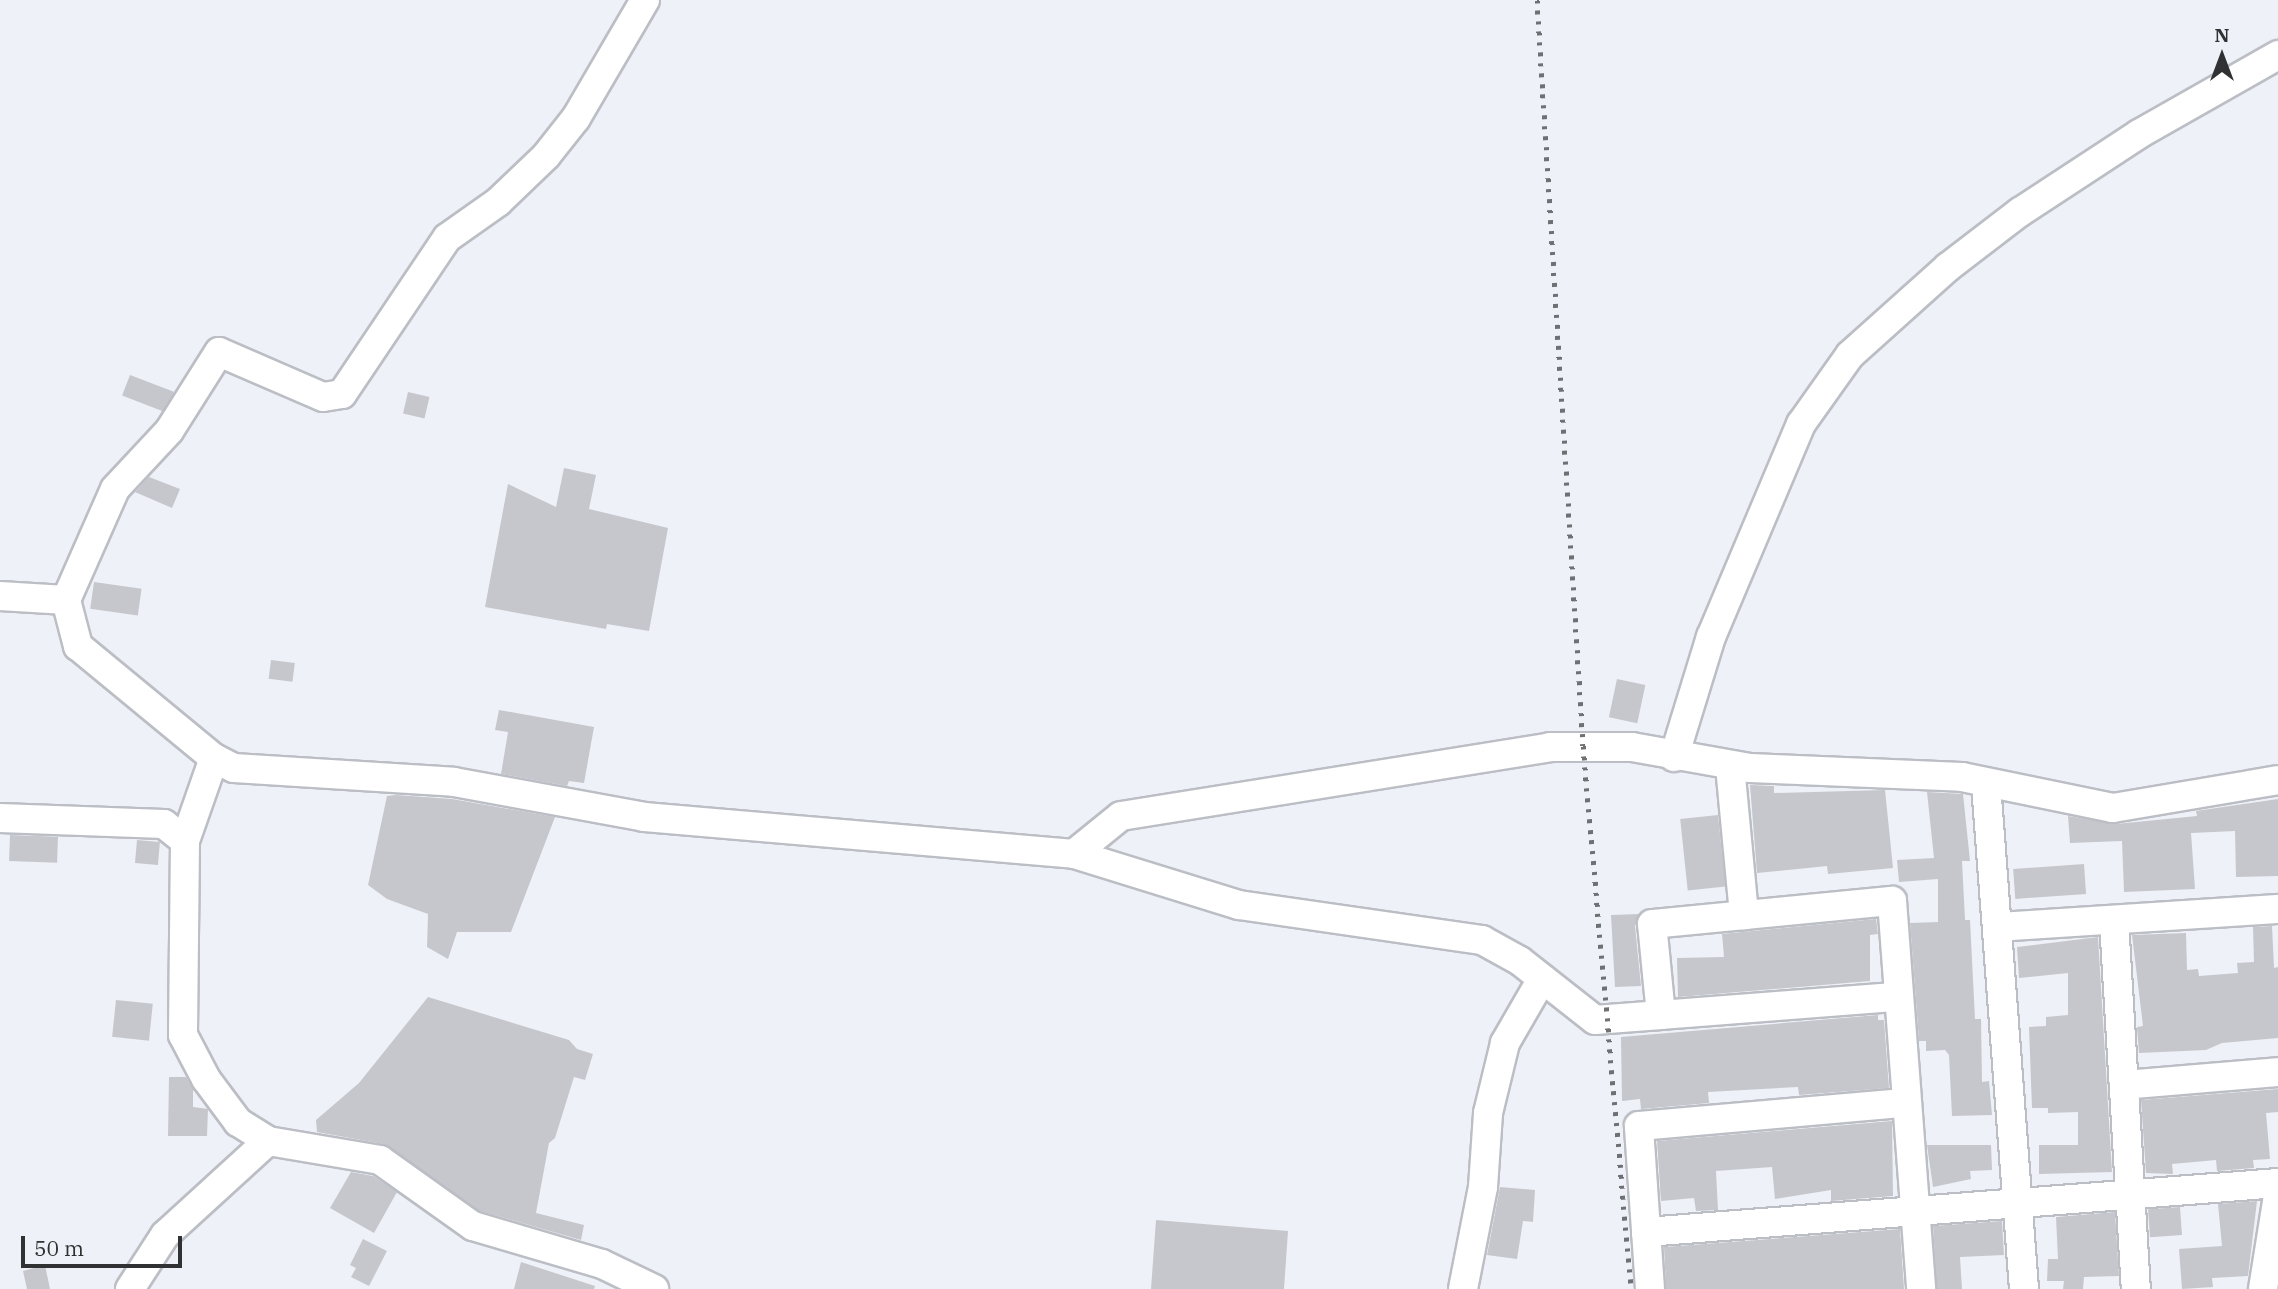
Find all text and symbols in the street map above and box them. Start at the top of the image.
north arrow [2187,21,2257,91]
text: N [2214,23,2230,47]
scale bar [24,1222,186,1266]
text: 50 m [34,1234,84,1262]

